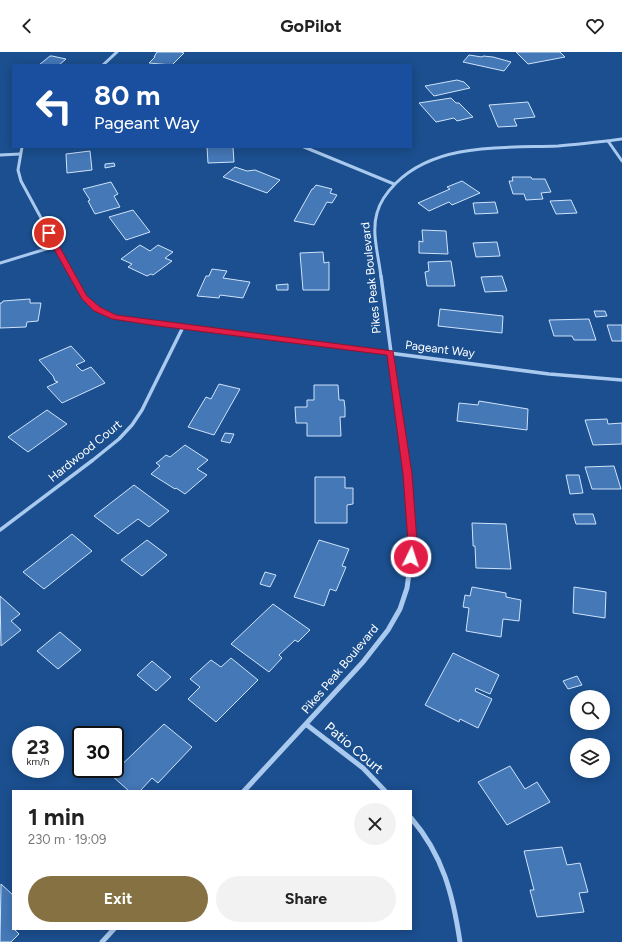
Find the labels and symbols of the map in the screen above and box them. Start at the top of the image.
pin [32,216,66,250]
street label: Pikes Peak Boulevard [358,221,384,335]
street label: Pageant Way [404,338,476,360]
street label: Hardwood Court [46,417,125,485]
position arrow [390,536,432,578]
street label: Pikes Peak Boulevard [299,622,381,716]
street label: Patio Court [321,719,387,777]
speed limit sign: 30 [72,726,124,778]

